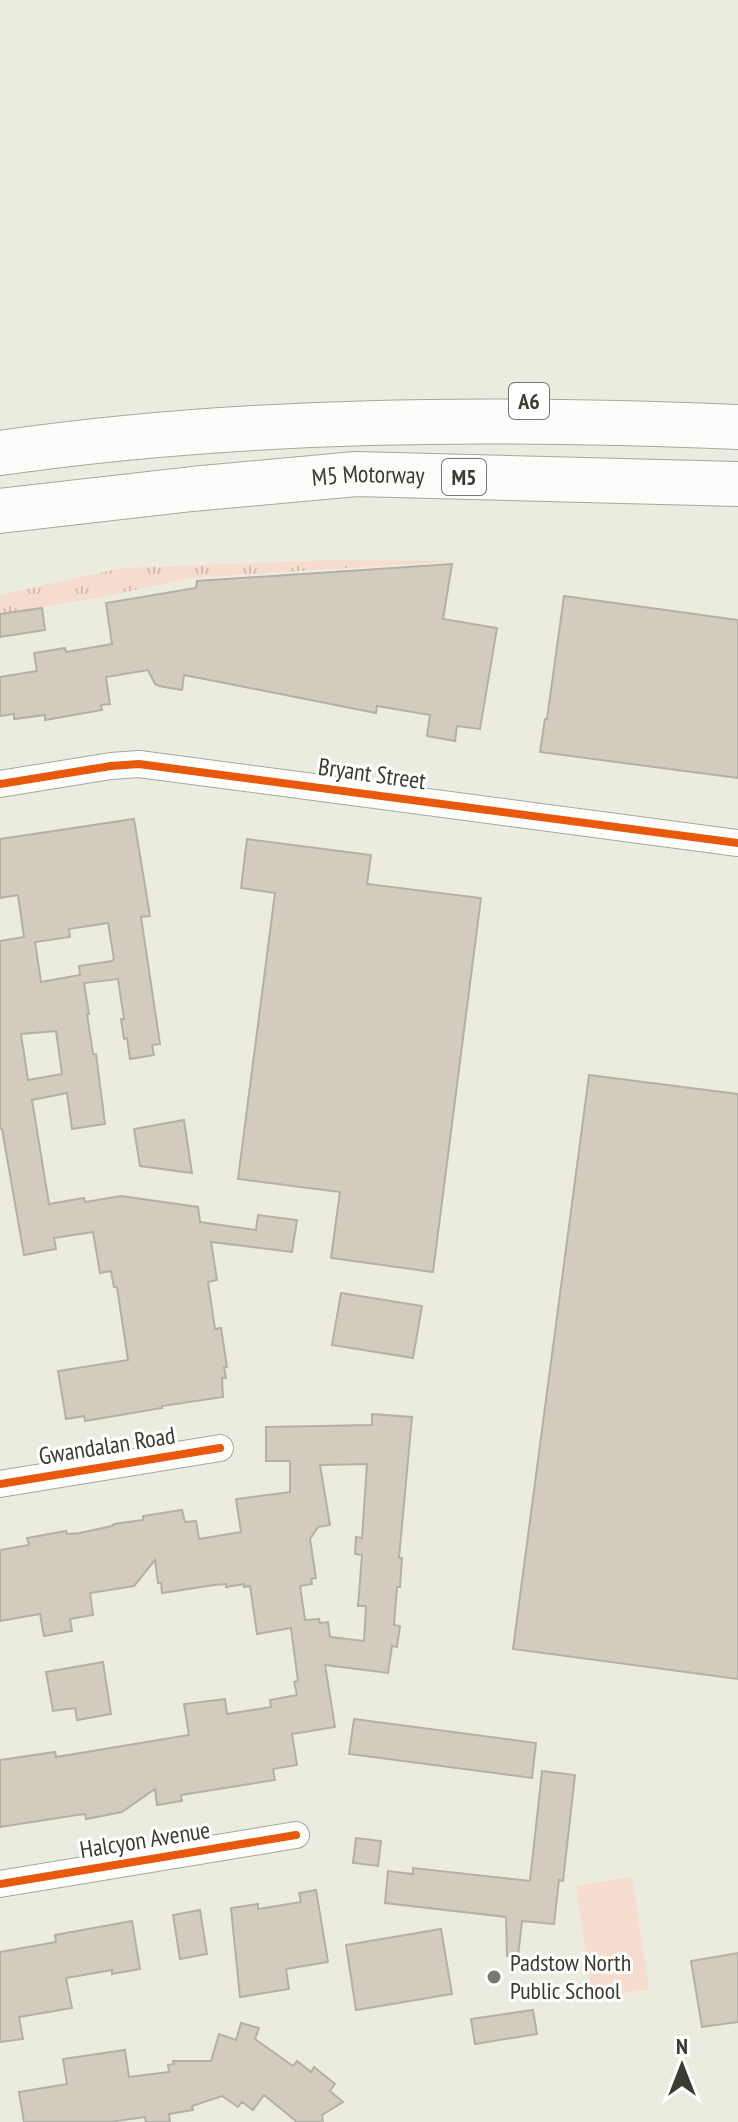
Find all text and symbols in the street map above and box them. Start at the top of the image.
road number: A6 [509,383,549,419]
street label: M5 Motorway [310,458,425,493]
road number: M5 [442,459,486,495]
street label: Bryant Street [316,751,428,796]
street label: Gwandalan Road [36,1419,177,1472]
street label: Halcyon Avenue [78,1814,212,1865]
place label: Padstow North Public School [510,1947,631,2006]
marker: Padstow North Public School [485,1968,503,1986]
north arrow [642,2026,722,2106]
text: N [676,2032,688,2060]

